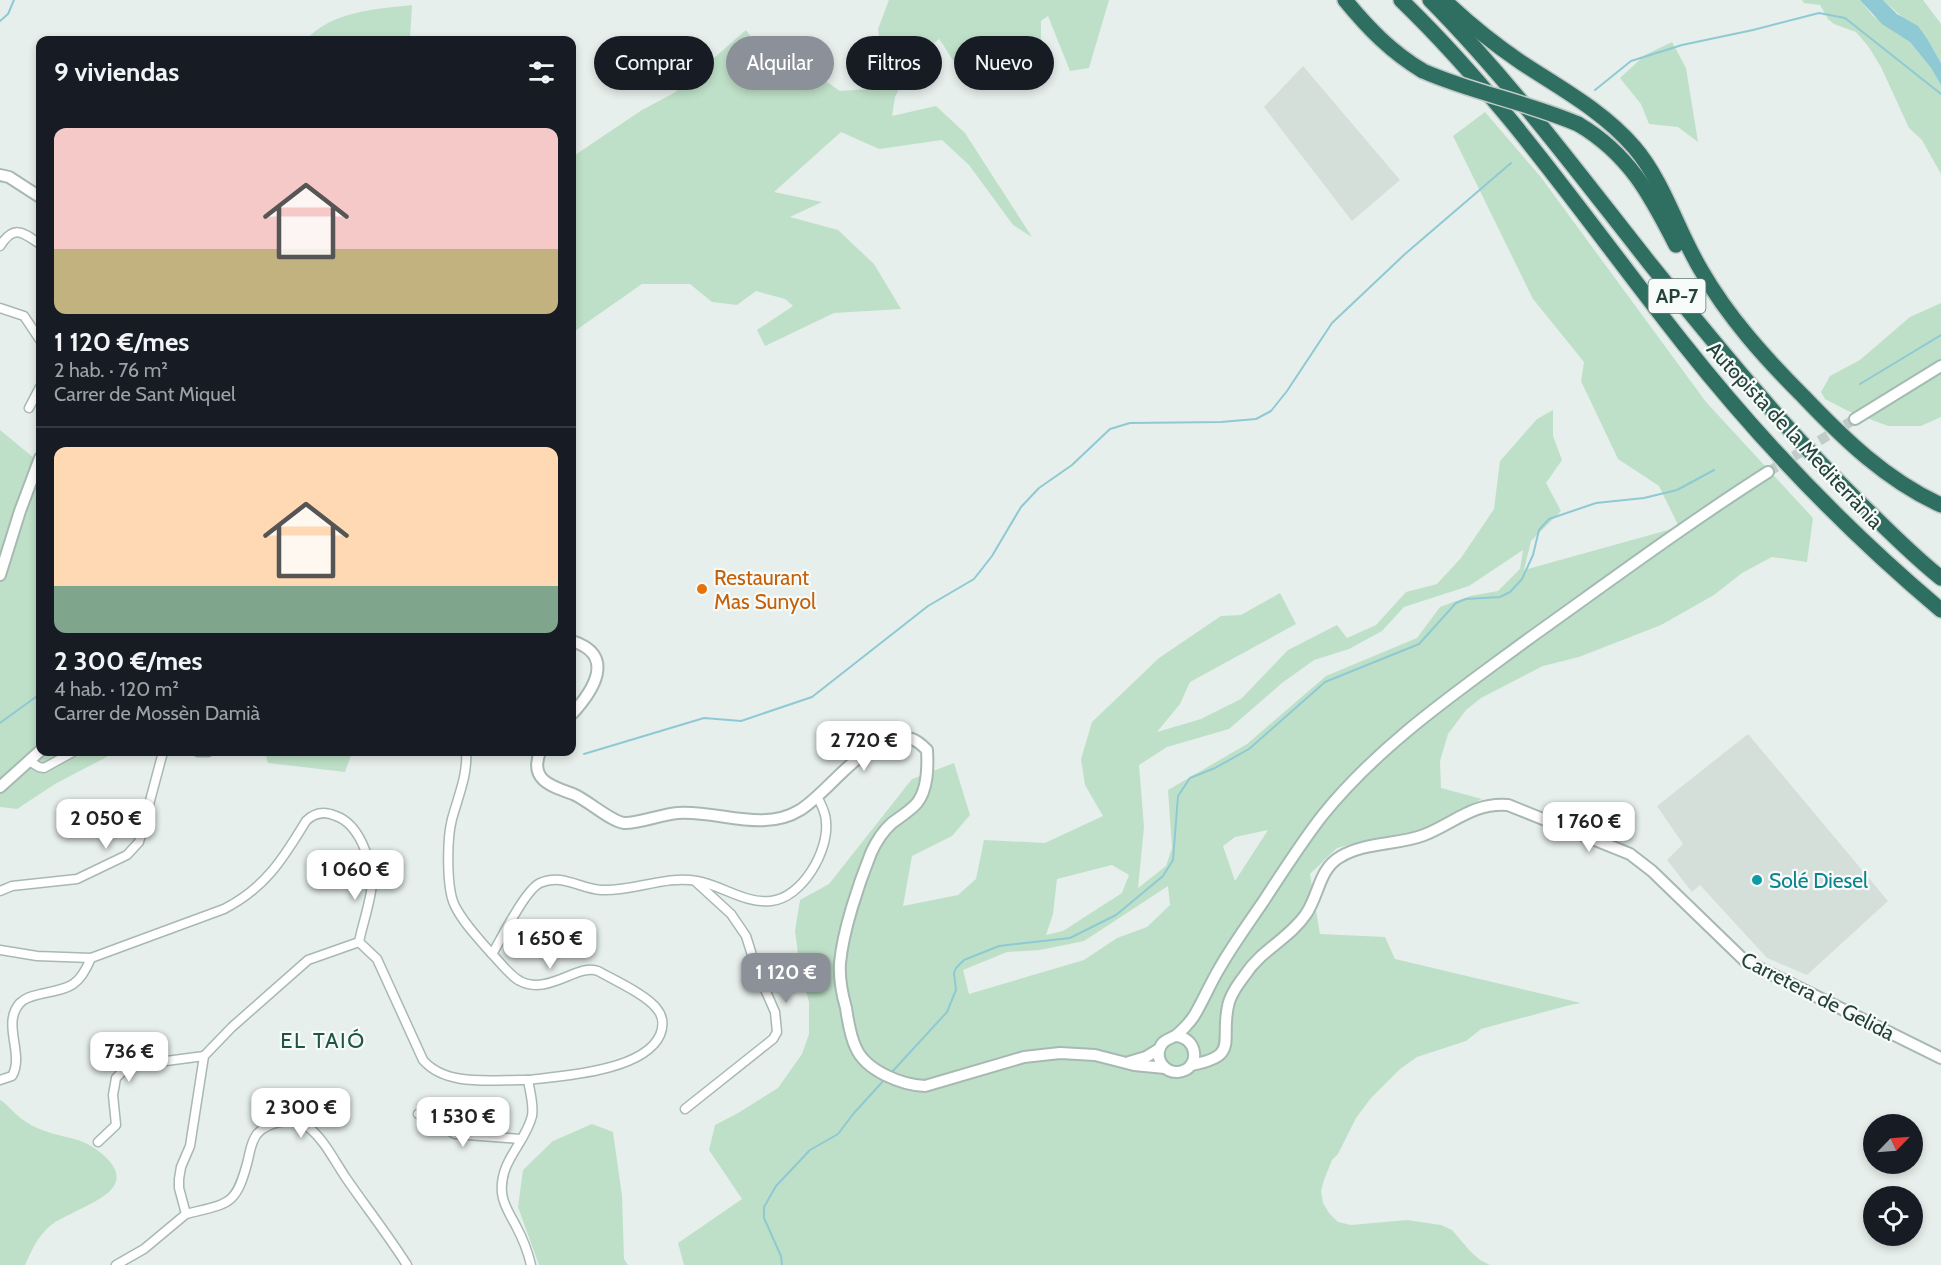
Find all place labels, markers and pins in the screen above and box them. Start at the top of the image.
place label: Restaurant Mas Sunyol [714,565,816,614]
marker: Restaurant Mas Sunyol [695,582,709,596]
pin: 2 720 € [809,721,919,772]
pin: 2 050 € [51,799,161,850]
pin: 1 760 € [1534,802,1644,853]
pin: 1 060 € [300,850,410,901]
place label: Solé Diesel [1769,868,1868,893]
marker: Solé Diesel [1750,873,1764,887]
pin: 1 650 € [495,919,605,970]
pin: 1 120 € [731,953,841,1004]
pin: 736 € [87,1032,171,1083]
pin: 2 300 € [246,1088,356,1139]
pin: 1 530 € [408,1097,518,1148]

